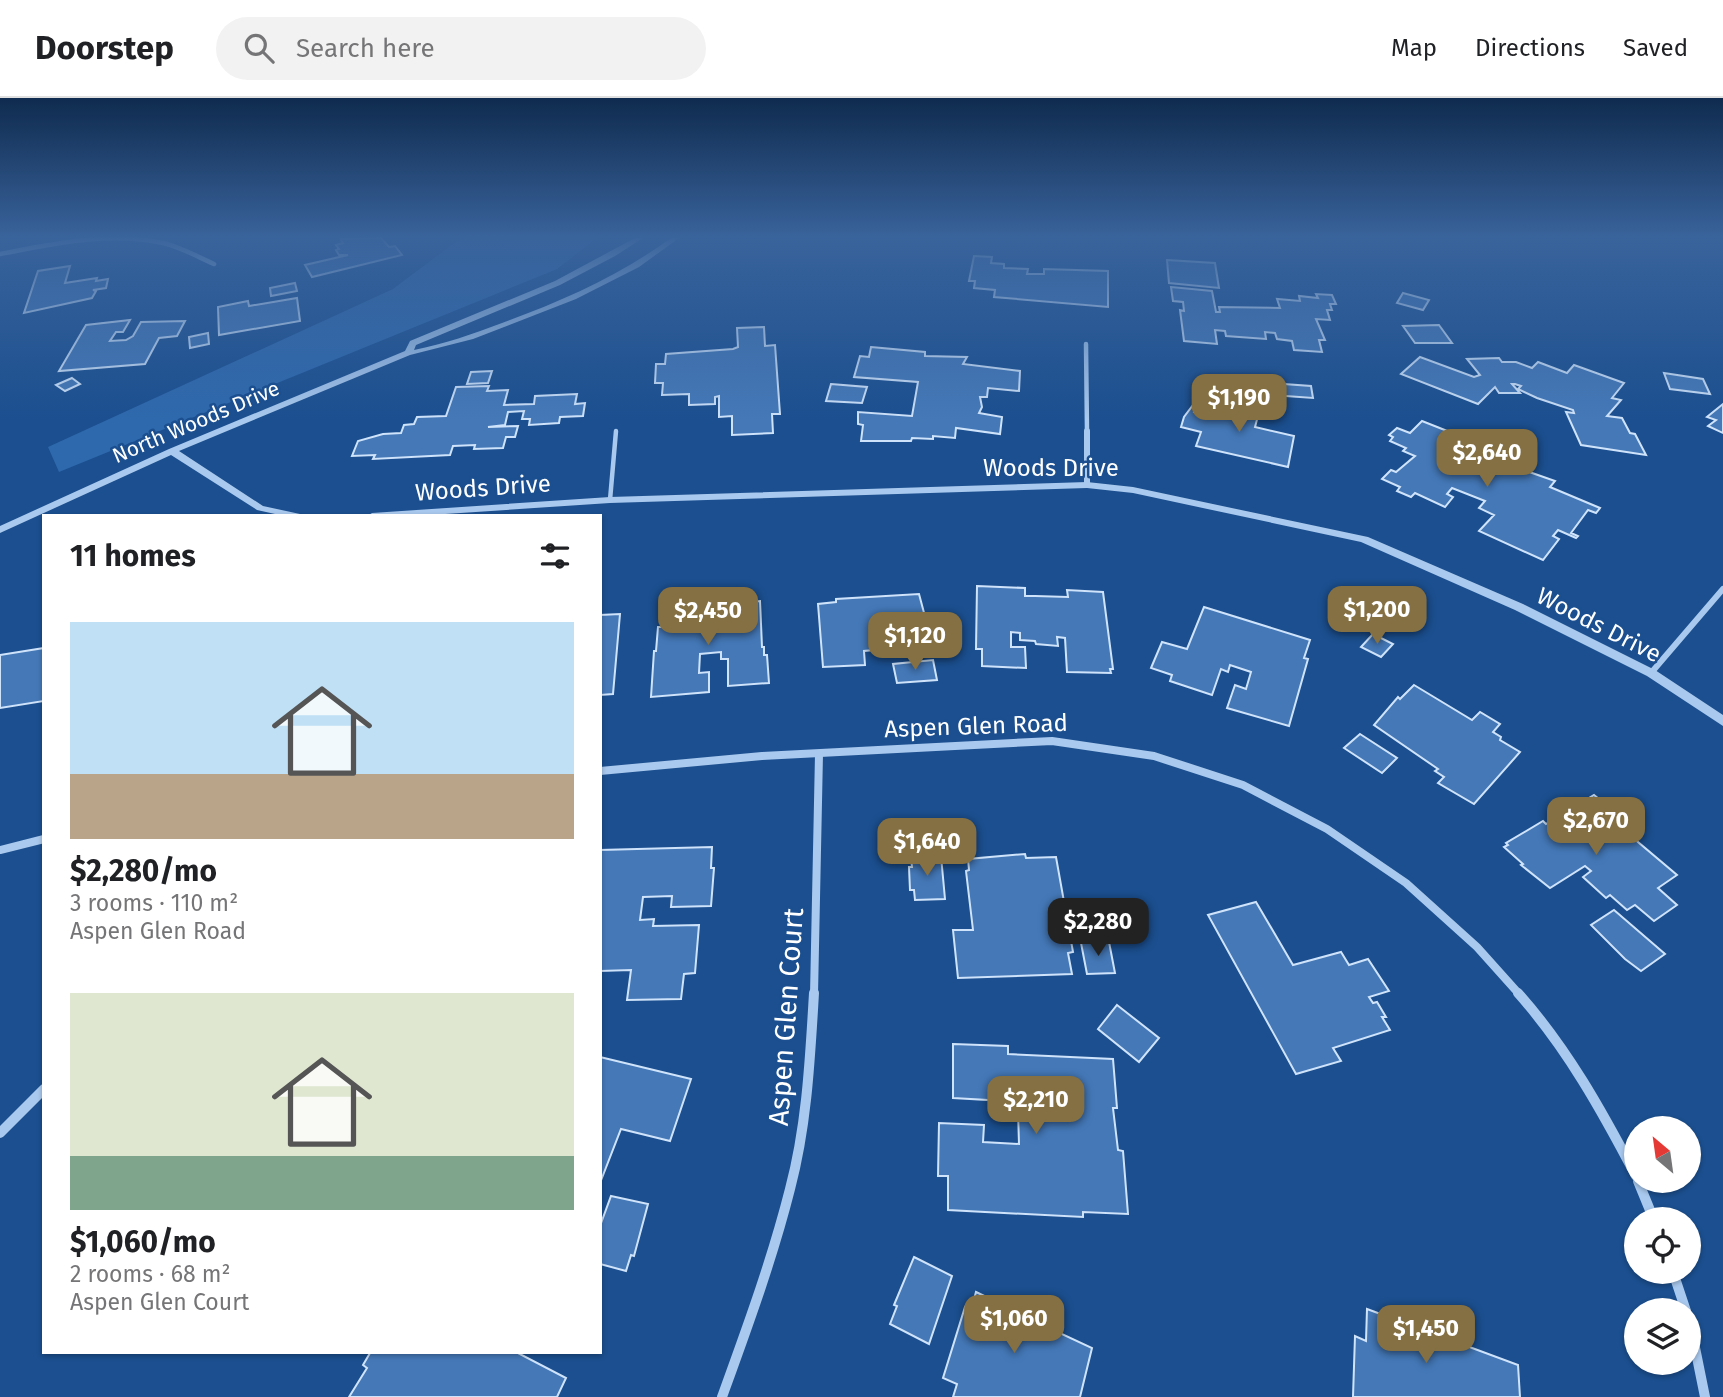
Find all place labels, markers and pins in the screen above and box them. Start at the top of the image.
pin: $1,190 [1182,374,1296,434]
pin: $2,640 [1430,430,1544,489]
pin: $1,200 [1320,587,1434,646]
pin: $2,450 [651,588,765,647]
pin: $1,120 [858,612,972,672]
pin: $2,670 [1539,798,1653,857]
pin: $1,640 [870,818,984,878]
pin: $2,280 [1041,898,1155,958]
pin: $2,210 [979,1076,1093,1136]
pin: $1,060 [957,1296,1071,1355]
pin: $1,450 [1369,1306,1483,1365]

